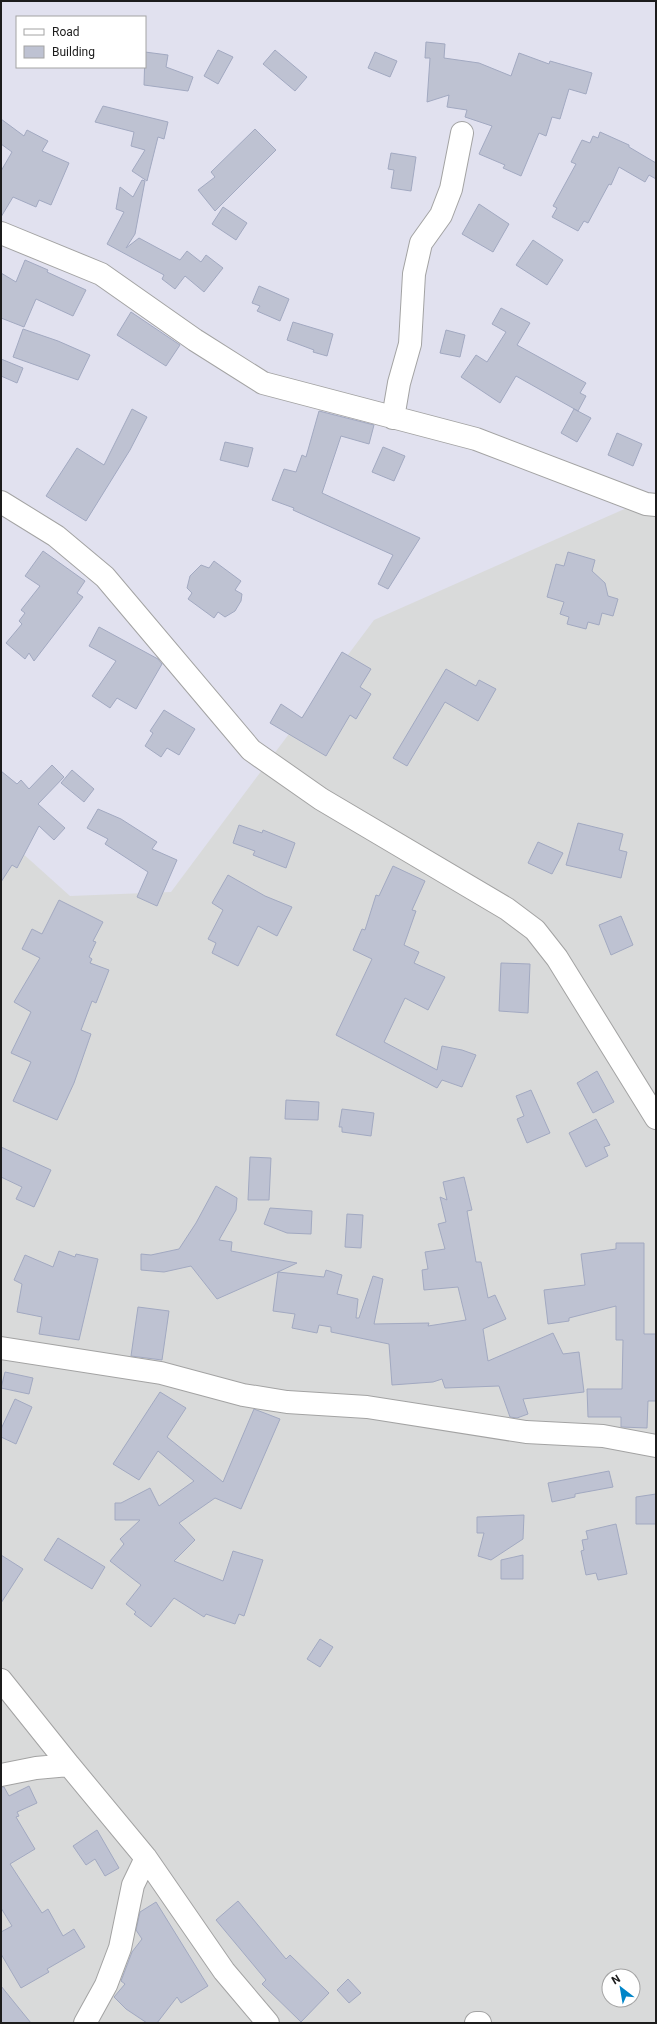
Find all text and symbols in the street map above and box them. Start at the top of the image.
legend [16,16,146,68]
text: Road [52,25,80,39]
text: Building [52,45,95,59]
north arrow [601,1968,641,2008]
text: N [609,1972,623,1987]

